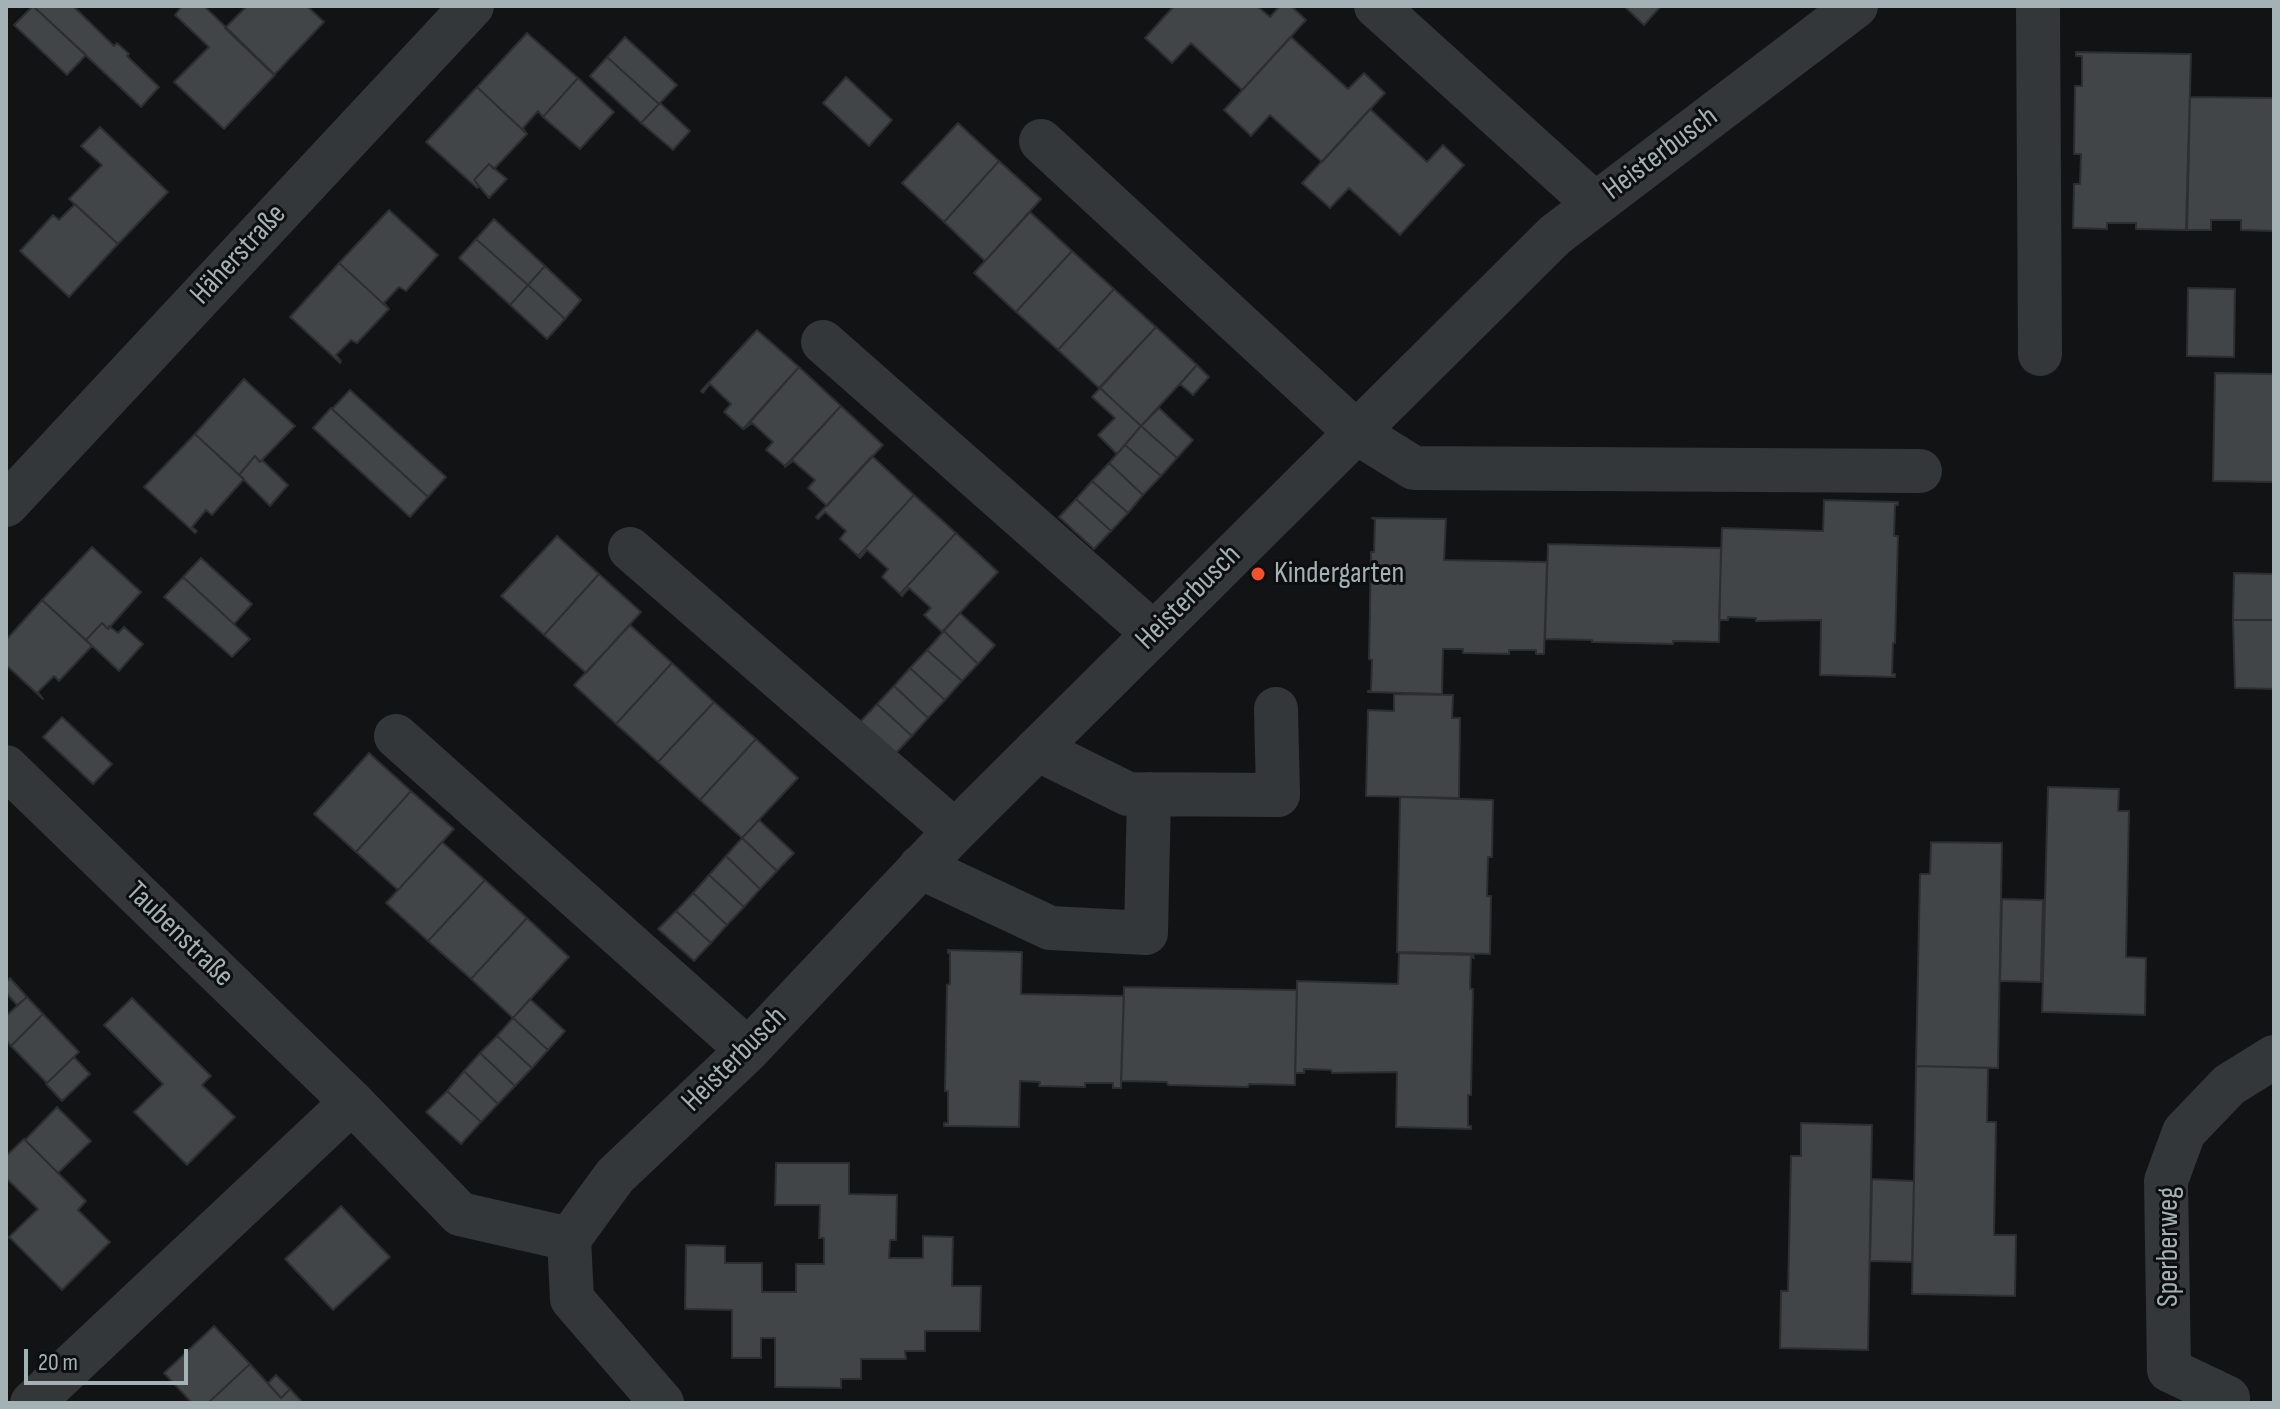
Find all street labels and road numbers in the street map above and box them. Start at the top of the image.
street label: Heisterbusch [1597,99,1725,209]
street label: Häherstraße [184,197,294,313]
street label: Heisterbusch [1129,538,1249,658]
street label: Taubenstraße [118,875,240,995]
street label: Heisterbusch [675,1000,795,1120]
street label: Sperberweg [2151,1187,2187,1307]

